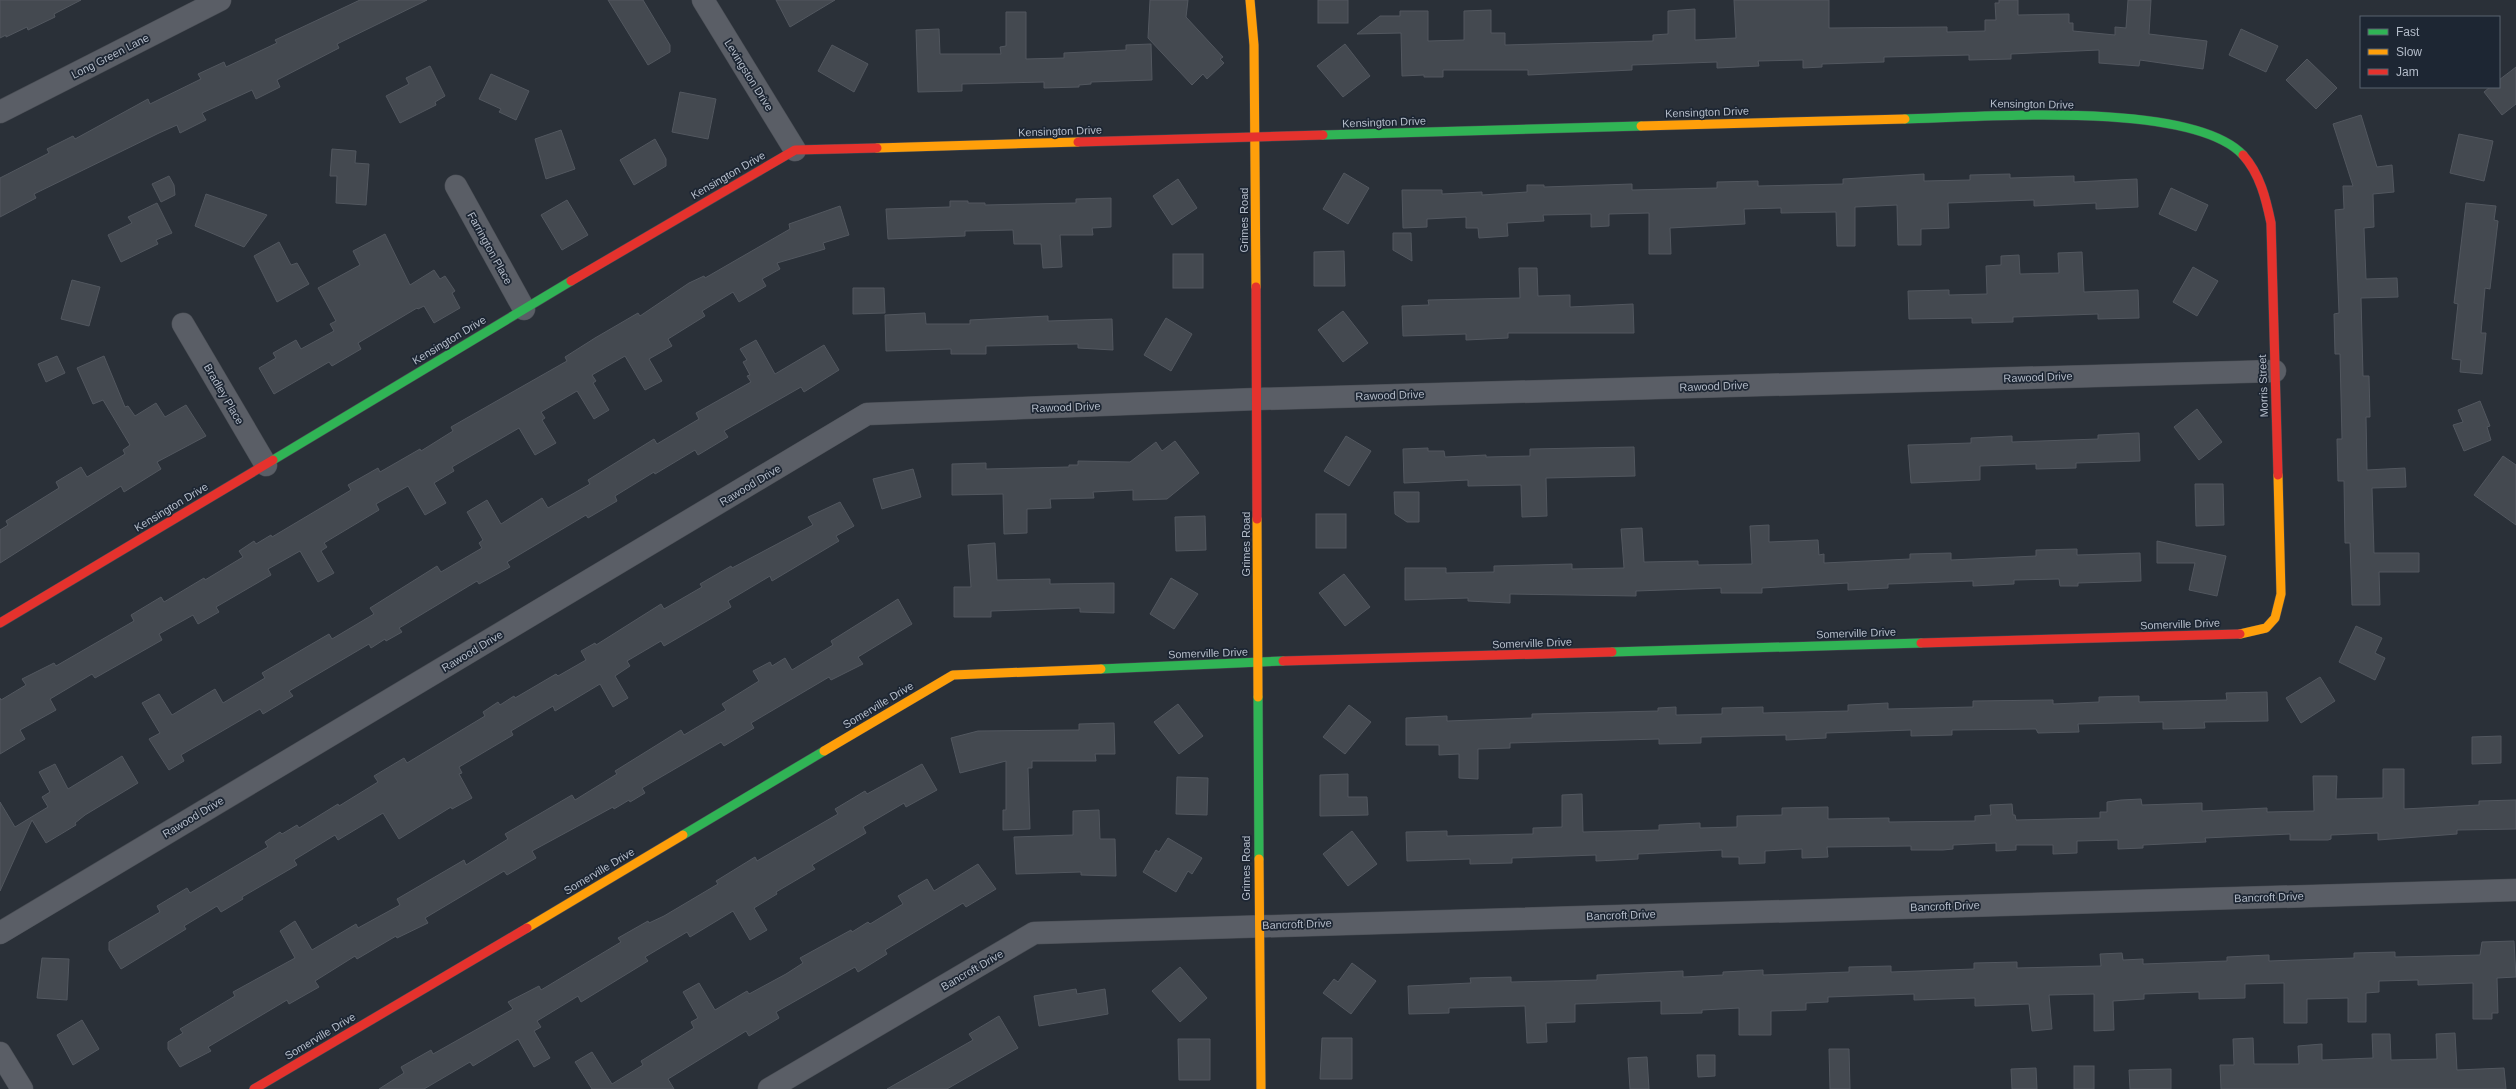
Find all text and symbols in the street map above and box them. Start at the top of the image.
legend [2360,16,2500,88]
text: Fast [2396,25,2420,39]
street label: Long Green Lane [69,31,151,81]
street label: Levingston Drive [722,37,776,113]
text: Slow [2396,45,2422,59]
text: Jam [2396,65,2419,79]
street label: Kensington Drive [1990,97,2074,111]
street label: Kensington Drive [1665,105,1749,119]
street label: Kensington Drive [1342,115,1426,129]
street label: Kensington Drive [1018,124,1102,138]
street label: Kensington Drive [689,149,767,201]
street label: Grimes Road [1238,188,1250,252]
street label: Farrington Place [465,210,515,286]
street label: Kensington Drive [410,313,488,367]
street label: Morris Street [2256,354,2270,418]
street label: Bradley Place [202,362,246,426]
street label: Rawood Drive [2003,370,2073,384]
street label: Rawood Drive [1679,379,1749,393]
street label: Rawood Drive [1355,388,1425,402]
street label: Rawood Drive [1031,400,1101,414]
street label: Rawood Drive [717,462,783,508]
street label: Kensington Drive [132,480,210,534]
street label: Grimes Road [1240,512,1252,576]
street label: Somerville Drive [2140,617,2220,631]
street label: Somerville Drive [1816,626,1896,640]
street label: Rawood Drive [439,628,505,674]
street label: Somerville Drive [1492,636,1572,650]
street label: Somerville Drive [1168,646,1248,660]
street label: Somerville Drive [841,679,915,731]
street label: Rawood Drive [160,794,226,840]
street label: Grimes Road [1240,836,1252,900]
street label: Somerville Drive [562,845,636,897]
street label: Bancroft Drive [2234,890,2304,904]
street label: Bancroft Drive [1910,899,1980,913]
street label: Bancroft Drive [1586,908,1656,922]
street label: Bancroft Drive [1262,917,1332,931]
street label: Bancroft Drive [939,947,1005,993]
street label: Somerville Drive [283,1010,357,1062]

